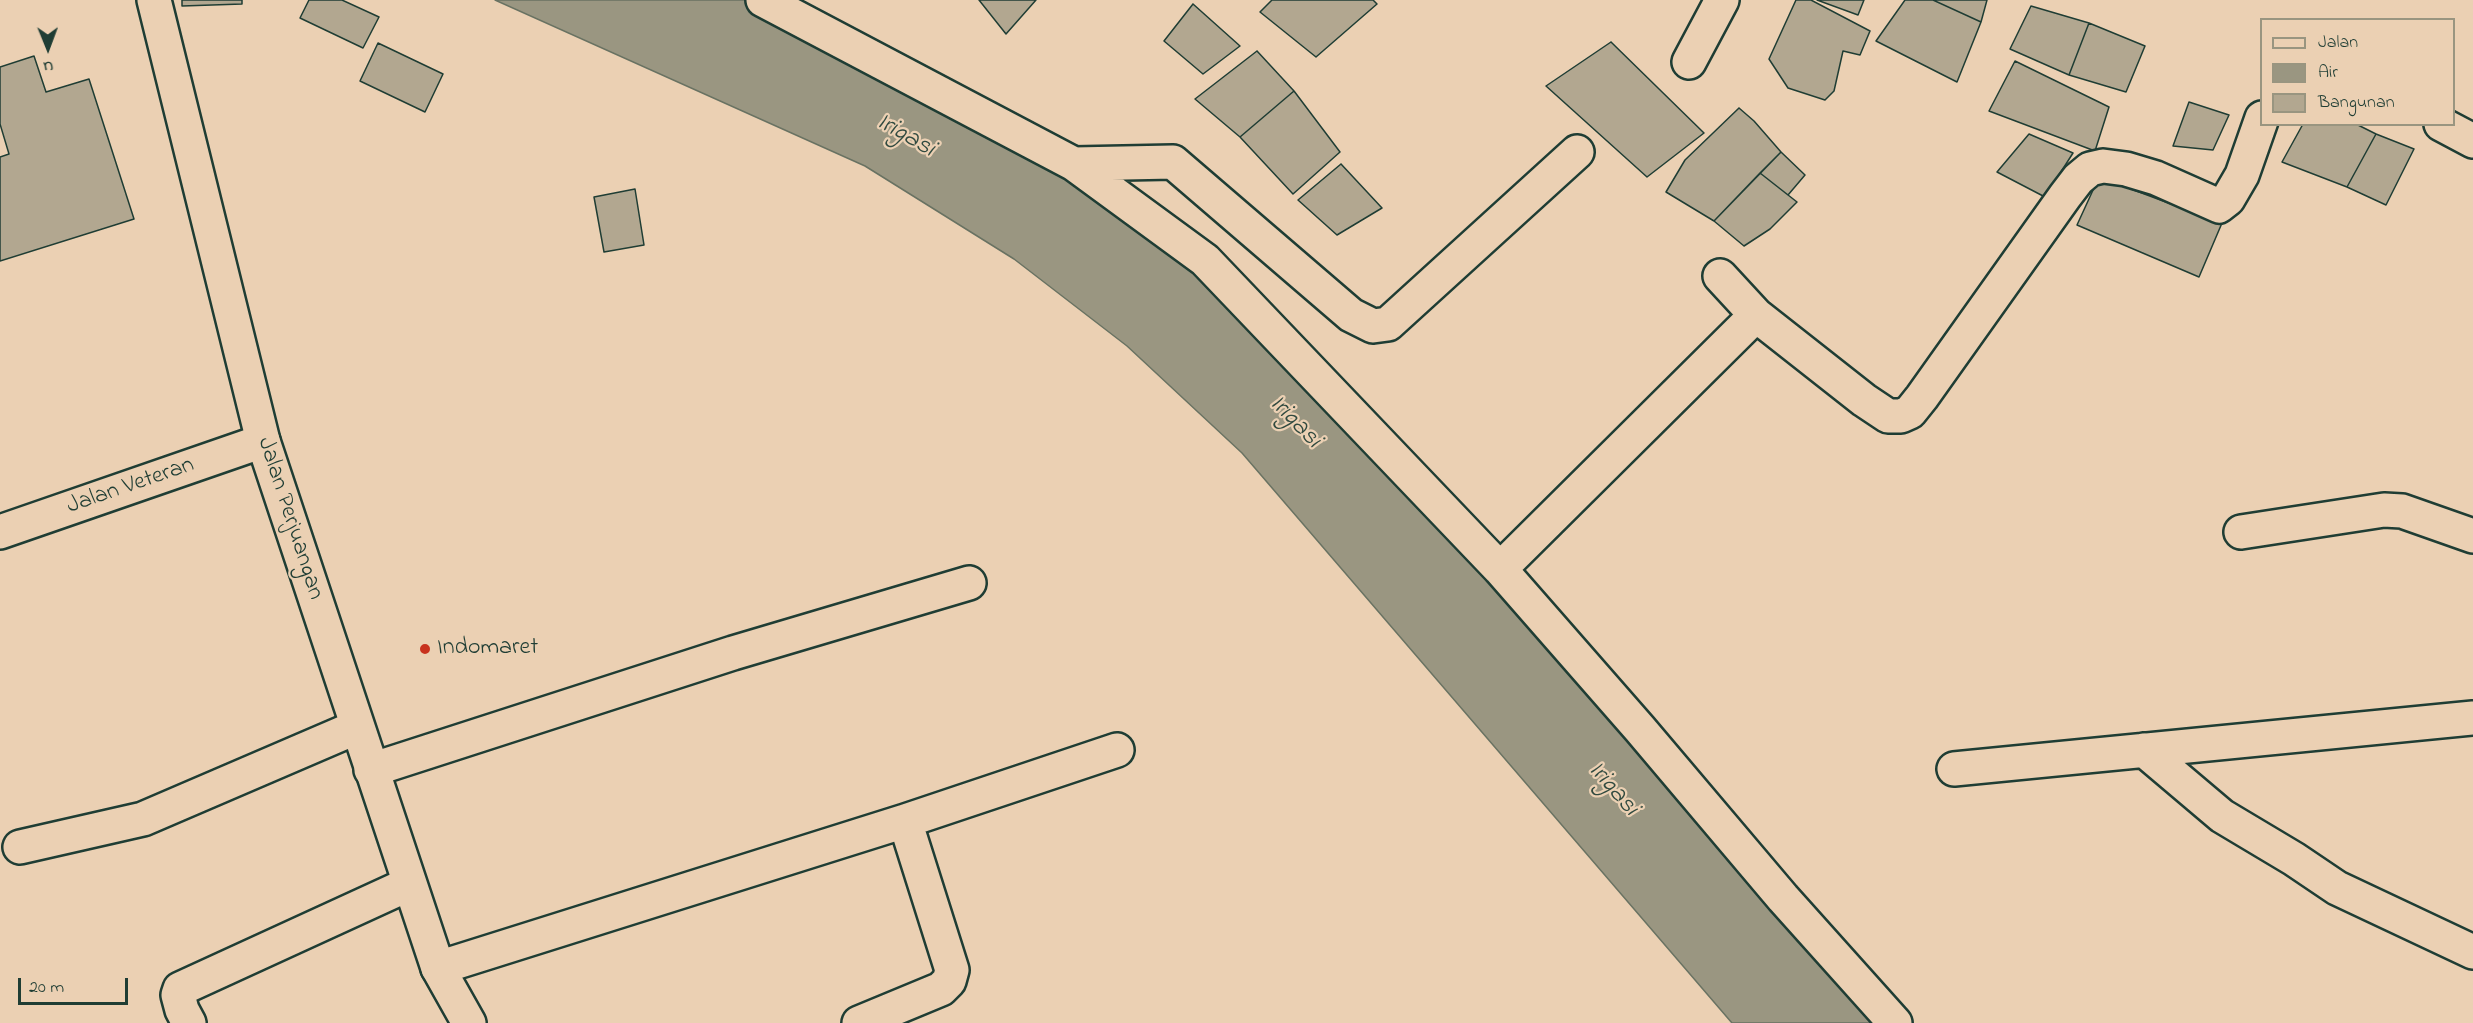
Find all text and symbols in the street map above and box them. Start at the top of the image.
north arrow [18,18,78,78]
legend [2260,18,2455,126]
text: Jalan [2318,30,2358,56]
text: U [43,54,54,78]
text: Air [2318,60,2338,86]
text: Bangunan [2318,90,2395,116]
water label: Irigasi [870,108,940,166]
water label: Irigasi [1261,390,1327,456]
street label: Jalan Perjuangan [249,434,329,604]
street label: Jalan Veteran [64,452,198,522]
place label: Indomaret [437,635,538,663]
marker: Indomaret [418,642,432,656]
water label: Irigasi [1580,756,1644,824]
scale bar [21,966,130,1004]
text: 20 m [29,975,64,1001]

